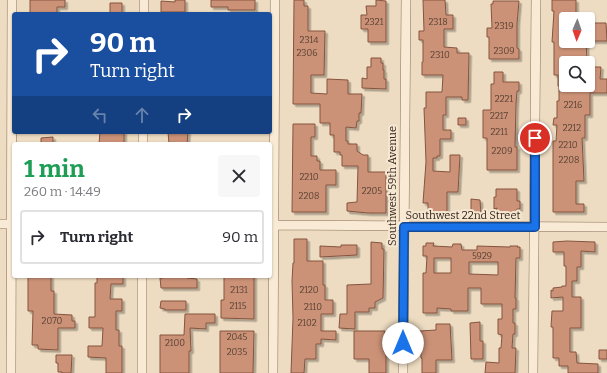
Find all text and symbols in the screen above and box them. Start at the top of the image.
north arrow [559,12,595,48]
map controls [559,12,595,92]
house number: 2321 [365,17,384,27]
house number: 2318 [428,17,448,27]
house number: 2319 [495,21,513,31]
text: 90 m [90,26,156,59]
icon: right [24,28,76,80]
house number: 2314 [300,35,319,45]
house number: 2309 [493,46,515,56]
house number: 2306 [296,48,318,58]
house number: 2310 [430,50,450,60]
button: search [559,56,595,92]
text: Turn right [90,60,175,82]
house number: 2221 [495,94,514,104]
house number: 2216 [564,100,582,110]
icon: left [89,104,111,126]
icon: ahead [131,104,153,126]
icon: right [173,104,195,126]
house number: 2217 [490,111,508,121]
pin [518,121,552,155]
house number: 2212 [563,123,581,133]
street label: Southwest 59th Avenue [386,126,399,246]
house number: 2211 [490,127,508,137]
icon: arrive [524,127,546,149]
house number: 2210 [558,140,578,150]
house number: 2209 [492,146,512,156]
text: 1 min [24,155,85,183]
button: close [218,155,260,197]
house number: 2208 [559,155,579,165]
house number: 2210 [299,172,319,182]
text: 260 m · 14:49 [24,184,101,199]
house number: 2205 [362,186,382,196]
house number: 2208 [299,191,319,201]
street label: Southwest 22nd Street [406,209,520,222]
icon: right [26,226,48,248]
text: Turn right [60,228,133,246]
text: 90 m [222,228,258,246]
house number: 5929 [472,251,492,261]
house number: 2131 [230,285,248,295]
house number: 2120 [299,285,319,295]
house number: 2115 [229,301,247,311]
house number: 2110 [304,302,322,312]
house number: 2070 [42,316,63,326]
house number: 2102 [297,318,317,328]
position arrow [382,322,424,364]
house number: 2045 [227,332,248,342]
house number: 2100 [165,338,185,348]
house number: 2035 [227,347,247,357]

